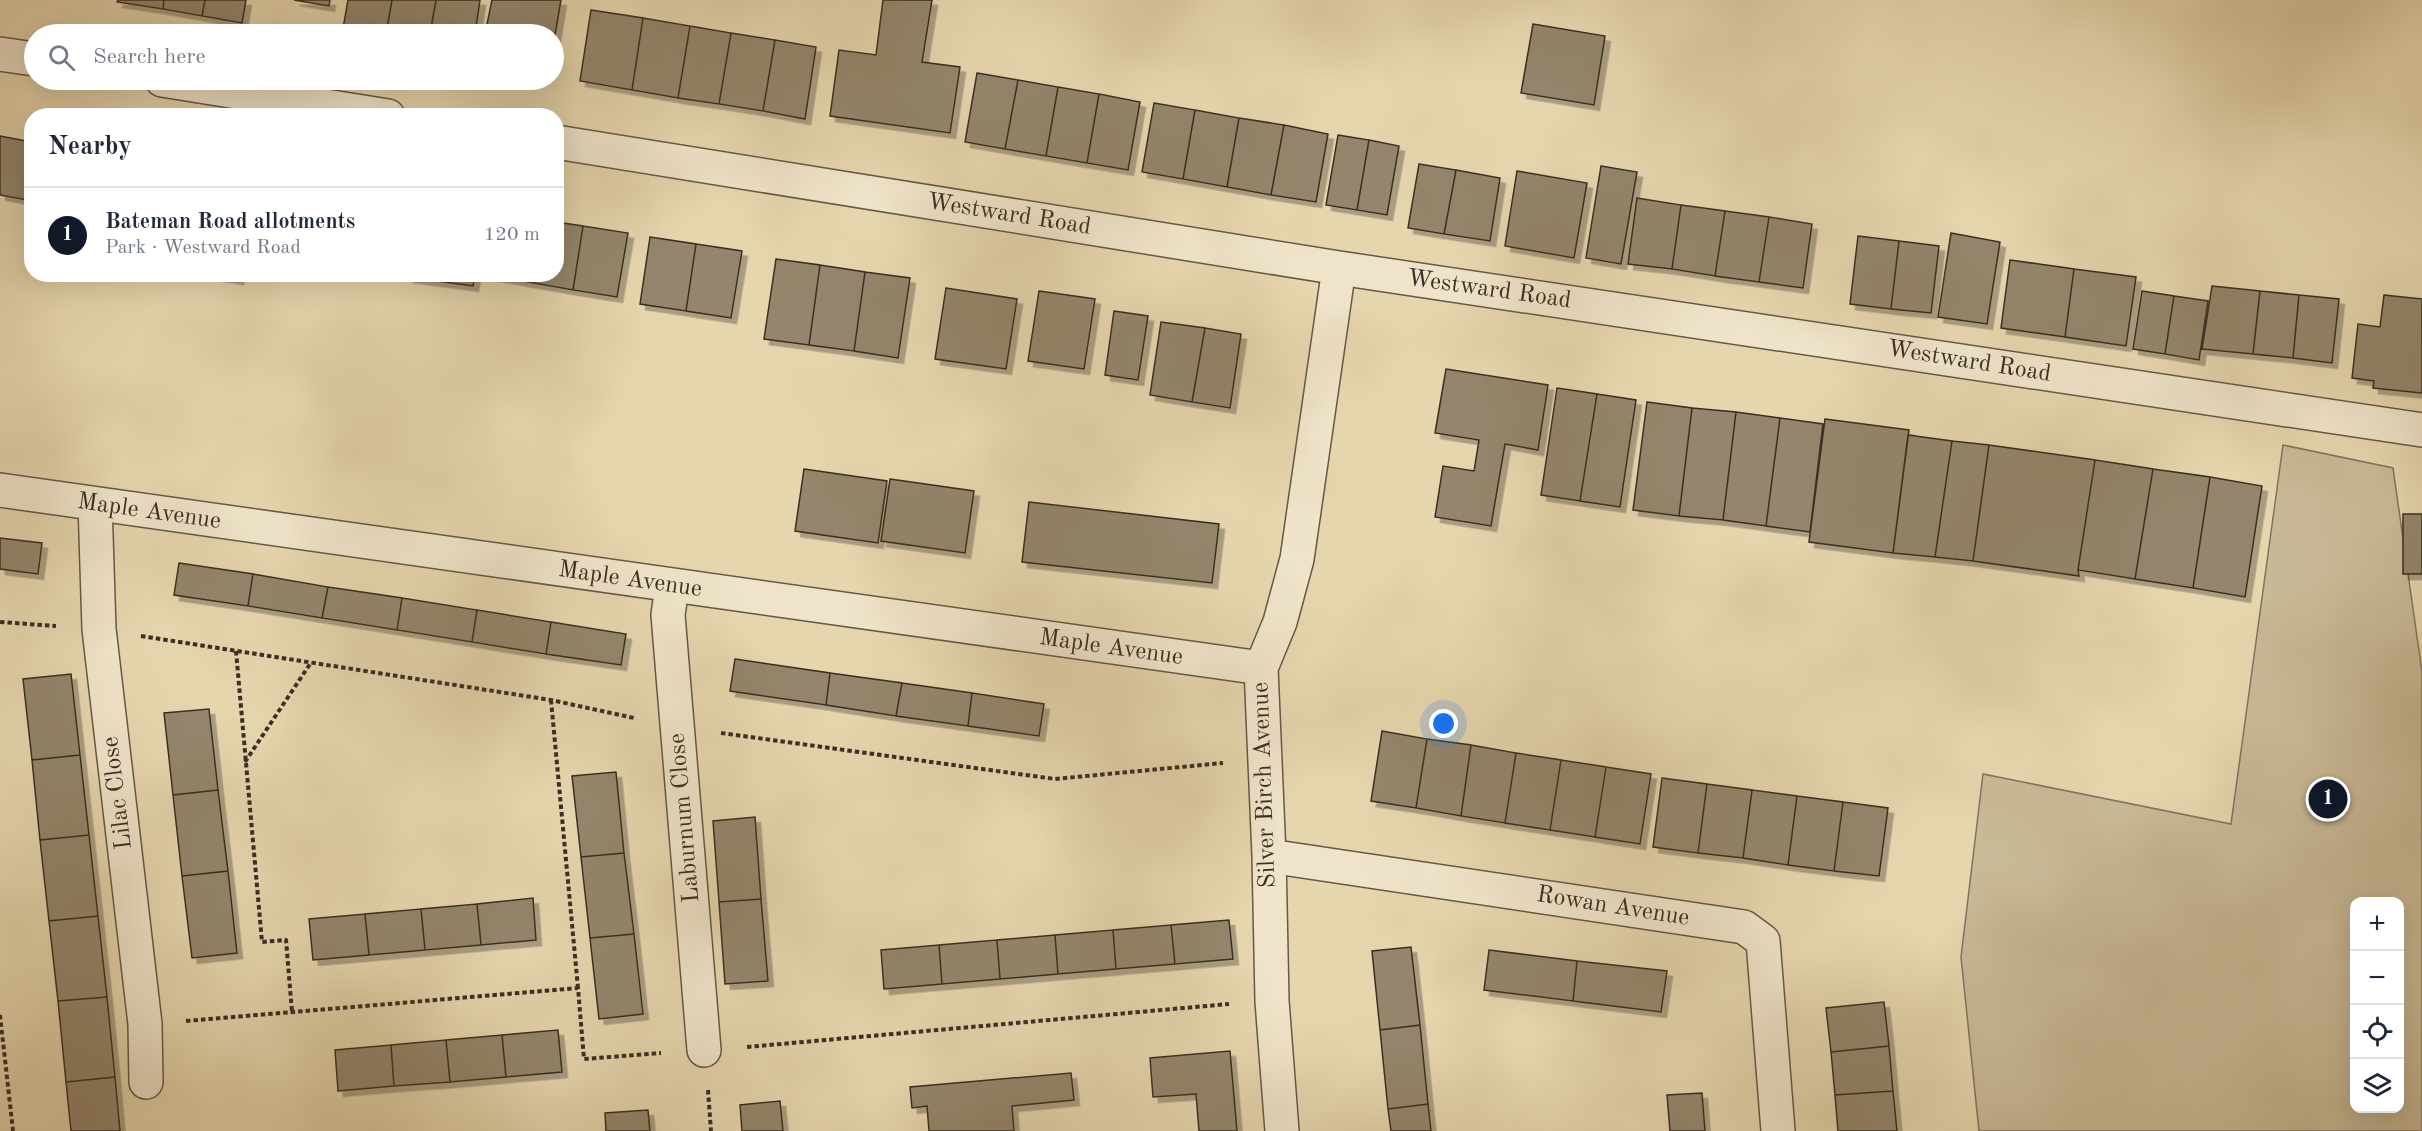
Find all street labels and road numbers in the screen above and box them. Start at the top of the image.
street label: Westward Road [925,190,1093,240]
street label: Westward Road [1405,267,1573,313]
street label: Westward Road [1885,337,2053,387]
street label: Maple Avenue [76,490,222,534]
street label: Maple Avenue [557,558,703,602]
street label: Maple Avenue [1038,626,1184,670]
street label: Silver Birch Avenue [1249,681,1281,889]
street label: Laburnum Close [666,732,704,904]
street label: Lilac Close [99,735,137,851]
street label: Rowan Avenue [1535,883,1691,931]

